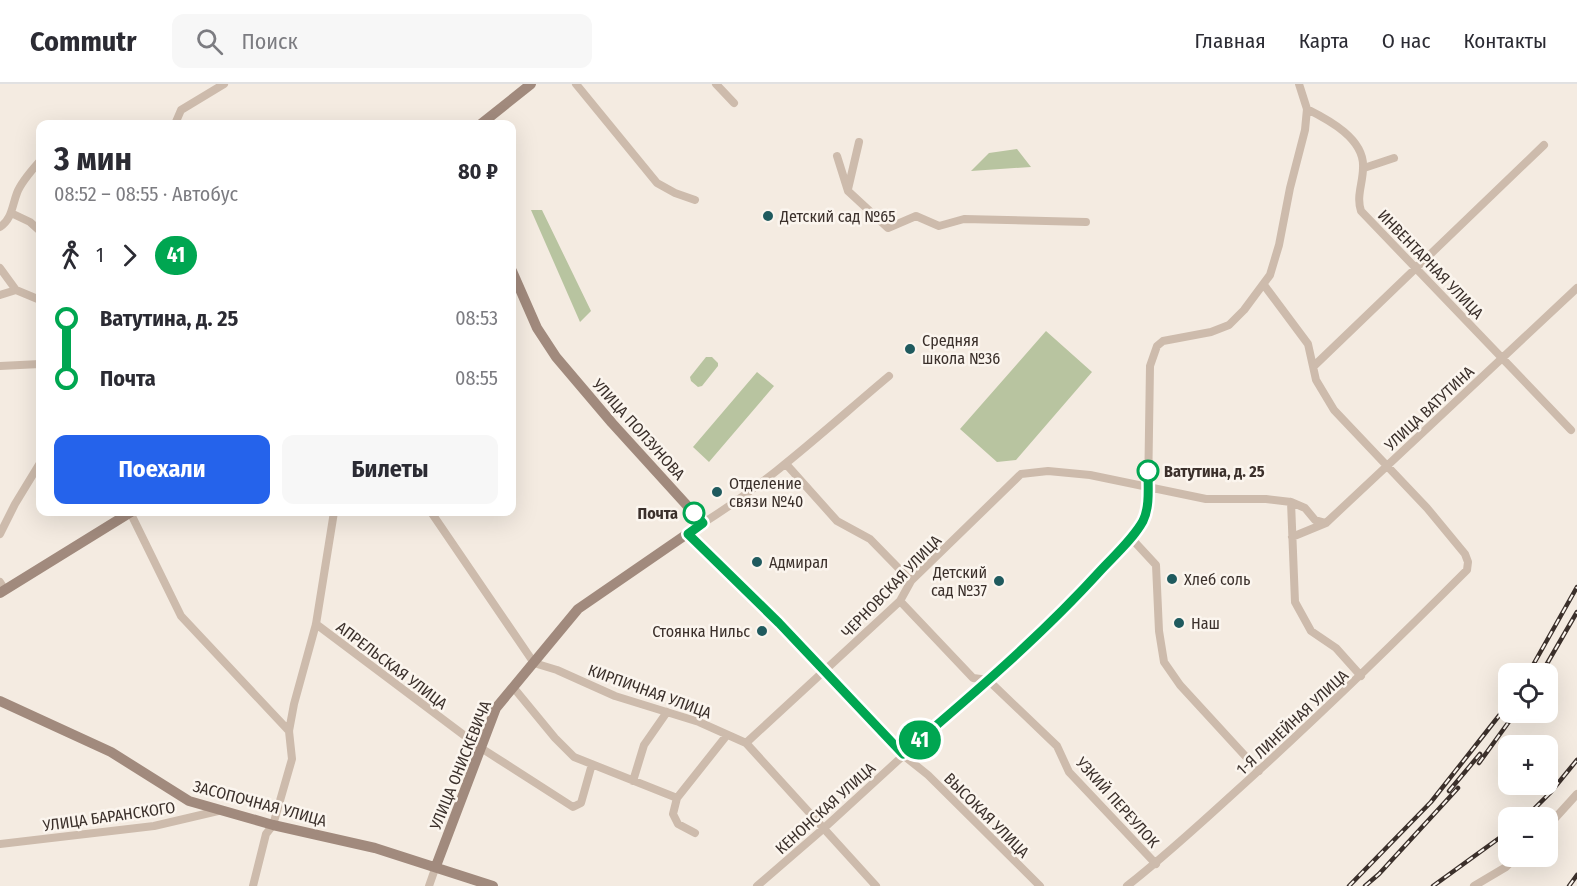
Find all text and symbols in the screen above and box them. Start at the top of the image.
search box [172,14,592,68]
text: Commutr [30,25,136,58]
icon: search [193,25,226,58]
text: Поиск [241,28,298,55]
text: Главная [1195,28,1266,54]
text: Карта [1299,28,1349,54]
text: О нас [1382,28,1430,54]
text: Контакты [1463,28,1547,54]
text: 3 мин [54,139,132,179]
text: 80 ₽ [458,158,498,185]
text: 08:52 – 08:55 · Автобус [54,182,238,206]
street label: ИНВЕНТАРНАЯ УЛИЦА [1374,206,1488,323]
place label: Детский сад №65 [779,207,895,226]
marker: Детский сад №65 [761,209,775,223]
icon: walk [54,239,87,272]
icon: forward [113,239,146,272]
text: 41 [167,242,185,268]
text: 1 [96,243,104,267]
text: Ватутина, д. 25 [100,305,238,332]
text: 08:53 [455,306,498,330]
place label: Средняя школа №36 [922,331,1000,368]
marker: Средняя школа №36 [903,342,917,356]
street label: УЛИЦА ВАТУТИНА [1380,362,1478,455]
text: Почта [100,365,156,392]
text: 08:55 [455,366,498,390]
street label: УЛИЦА ПОЛЗУНОВА [588,374,689,484]
button: Поехали [54,435,270,504]
button: Билеты [282,435,498,504]
marker: Ватутина, д. 25 [1137,460,1159,482]
place label: Ватутина, д. 25 [1164,462,1265,481]
place label: Отделение связи №40 [729,474,803,511]
marker: Отделение связи №40 [710,485,724,499]
marker: Почта [683,502,705,524]
place label: Почта [638,504,678,523]
street label: ЧЕРНОВСКАЯ УЛИЦА [838,531,946,642]
place label: Адмирал [769,553,828,572]
marker: Адмирал [750,555,764,569]
place label: Детский сад №37 [931,563,988,600]
place label: Хлеб соль [1184,570,1250,589]
marker: Хлеб соль [1165,572,1179,586]
marker: Детский сад №37 [992,574,1006,588]
place label: Наш [1191,614,1220,633]
marker: Наш [1172,616,1186,630]
street label: АПРЕЛЬСКАЯ УЛИЦА [333,618,451,714]
place label: Стоянка Нильс [652,622,750,641]
marker: Стоянка Нильс [755,624,769,638]
street label: КИРПИЧНАЯ УЛИЦА [585,660,715,723]
map controls [1498,663,1558,867]
button: locate [1498,663,1558,723]
street label: 1-Я ЛИНЕЙНАЯ УЛИЦА [1233,665,1353,779]
street label: УЛИЦА ОНИСКЕВИЧА [425,697,495,833]
line badge: 41 [893,720,947,760]
text: 41 [911,727,929,753]
button: + [1498,735,1558,795]
street label: УЗКИЙ ПЕРЕУЛОК [1071,752,1164,852]
street label: КЕНОНСКАЯ УЛИЦА [772,758,880,858]
street label: ВЫСОКАЯ УЛИЦА [940,769,1034,862]
street label: ЗАСОПОЧНАЯ УЛИЦА [191,777,329,831]
street label: УЛИЦА БАРАНСКОГО [41,798,177,835]
button: − [1498,807,1558,867]

